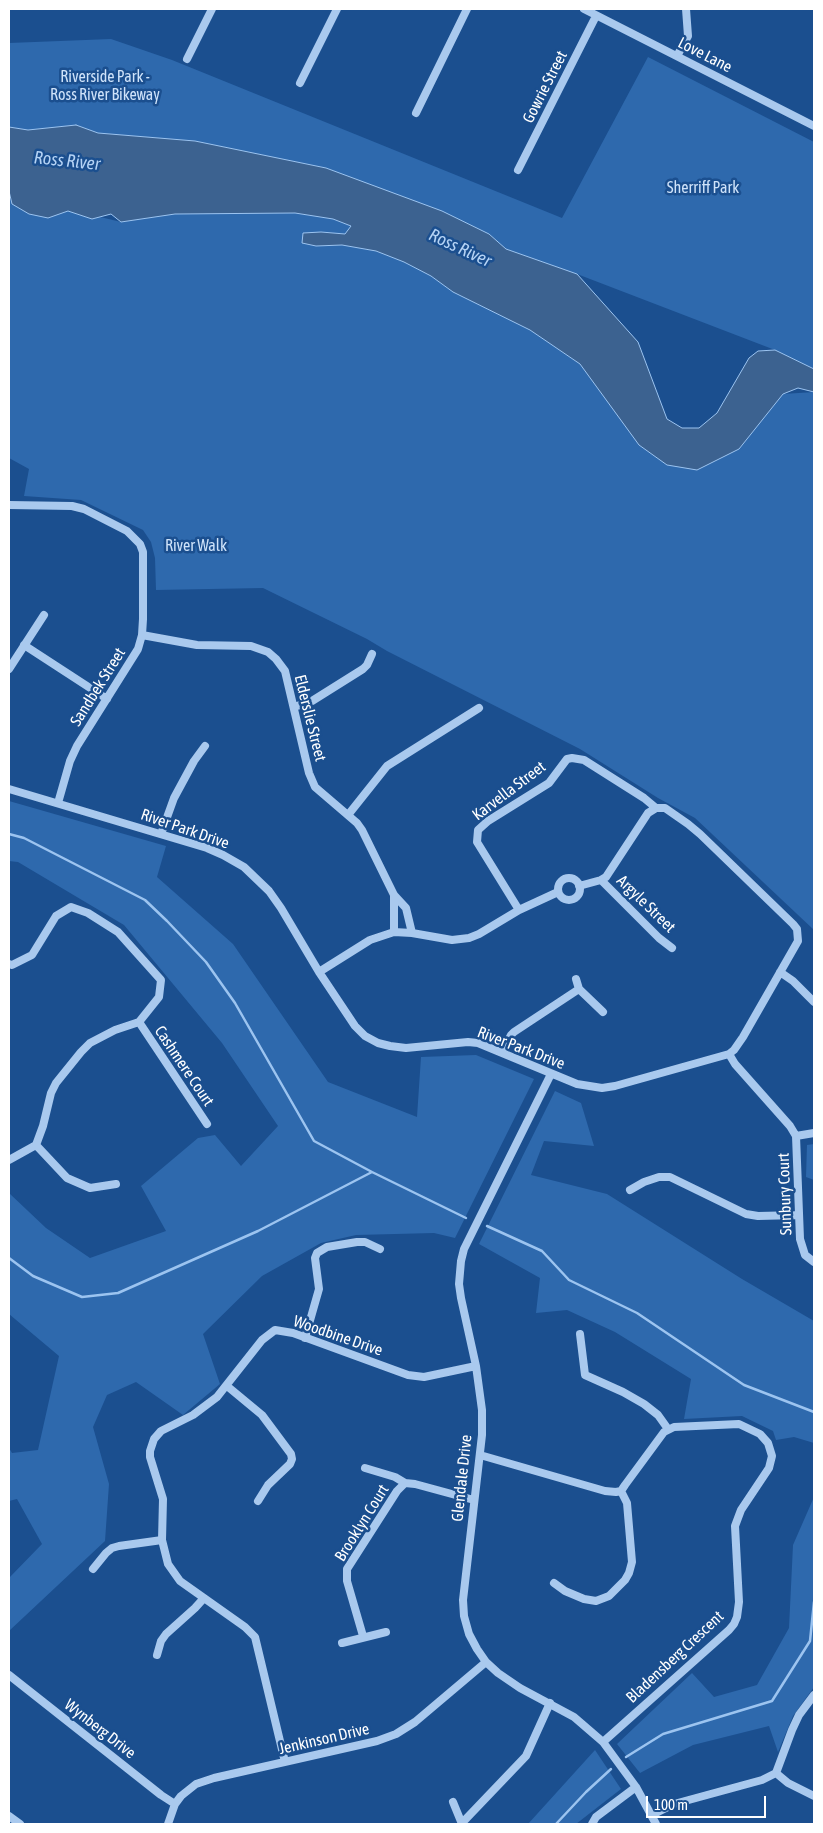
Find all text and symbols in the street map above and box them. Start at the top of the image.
street label: Love Lane [675,33,735,77]
street label: Gowrie Street [519,48,571,126]
park label: Riverside Park - Ross River Bikeway [50,67,160,105]
water label: Ross River [33,147,101,175]
park label: Sherriff Park [667,178,739,198]
water label: Ross River [425,224,495,272]
park label: River Walk [165,536,227,556]
street label: Sandbek Street [66,644,130,730]
street label: Elderslie Street [290,673,330,763]
street label: Karvella Street [469,757,549,825]
street label: River Park Drive [138,805,232,853]
street label: Argyle Street [613,871,679,937]
street label: Cashmere Court [150,1022,218,1110]
street label: River Park Drive [474,1023,568,1073]
street label: Sunbury Court [774,1152,796,1236]
street label: Woodbine Drive [291,1312,385,1360]
street label: Glendale Drive [448,1434,476,1522]
street label: Brooklyn Court [331,1481,393,1565]
street label: Bladensberg Crescent [622,1607,728,1707]
street label: Wynberg Drive [61,1695,139,1763]
street label: Jenkinson Drive [277,1719,371,1759]
scale bar [648,1786,768,1818]
text: 100 m [654,1796,688,1813]

